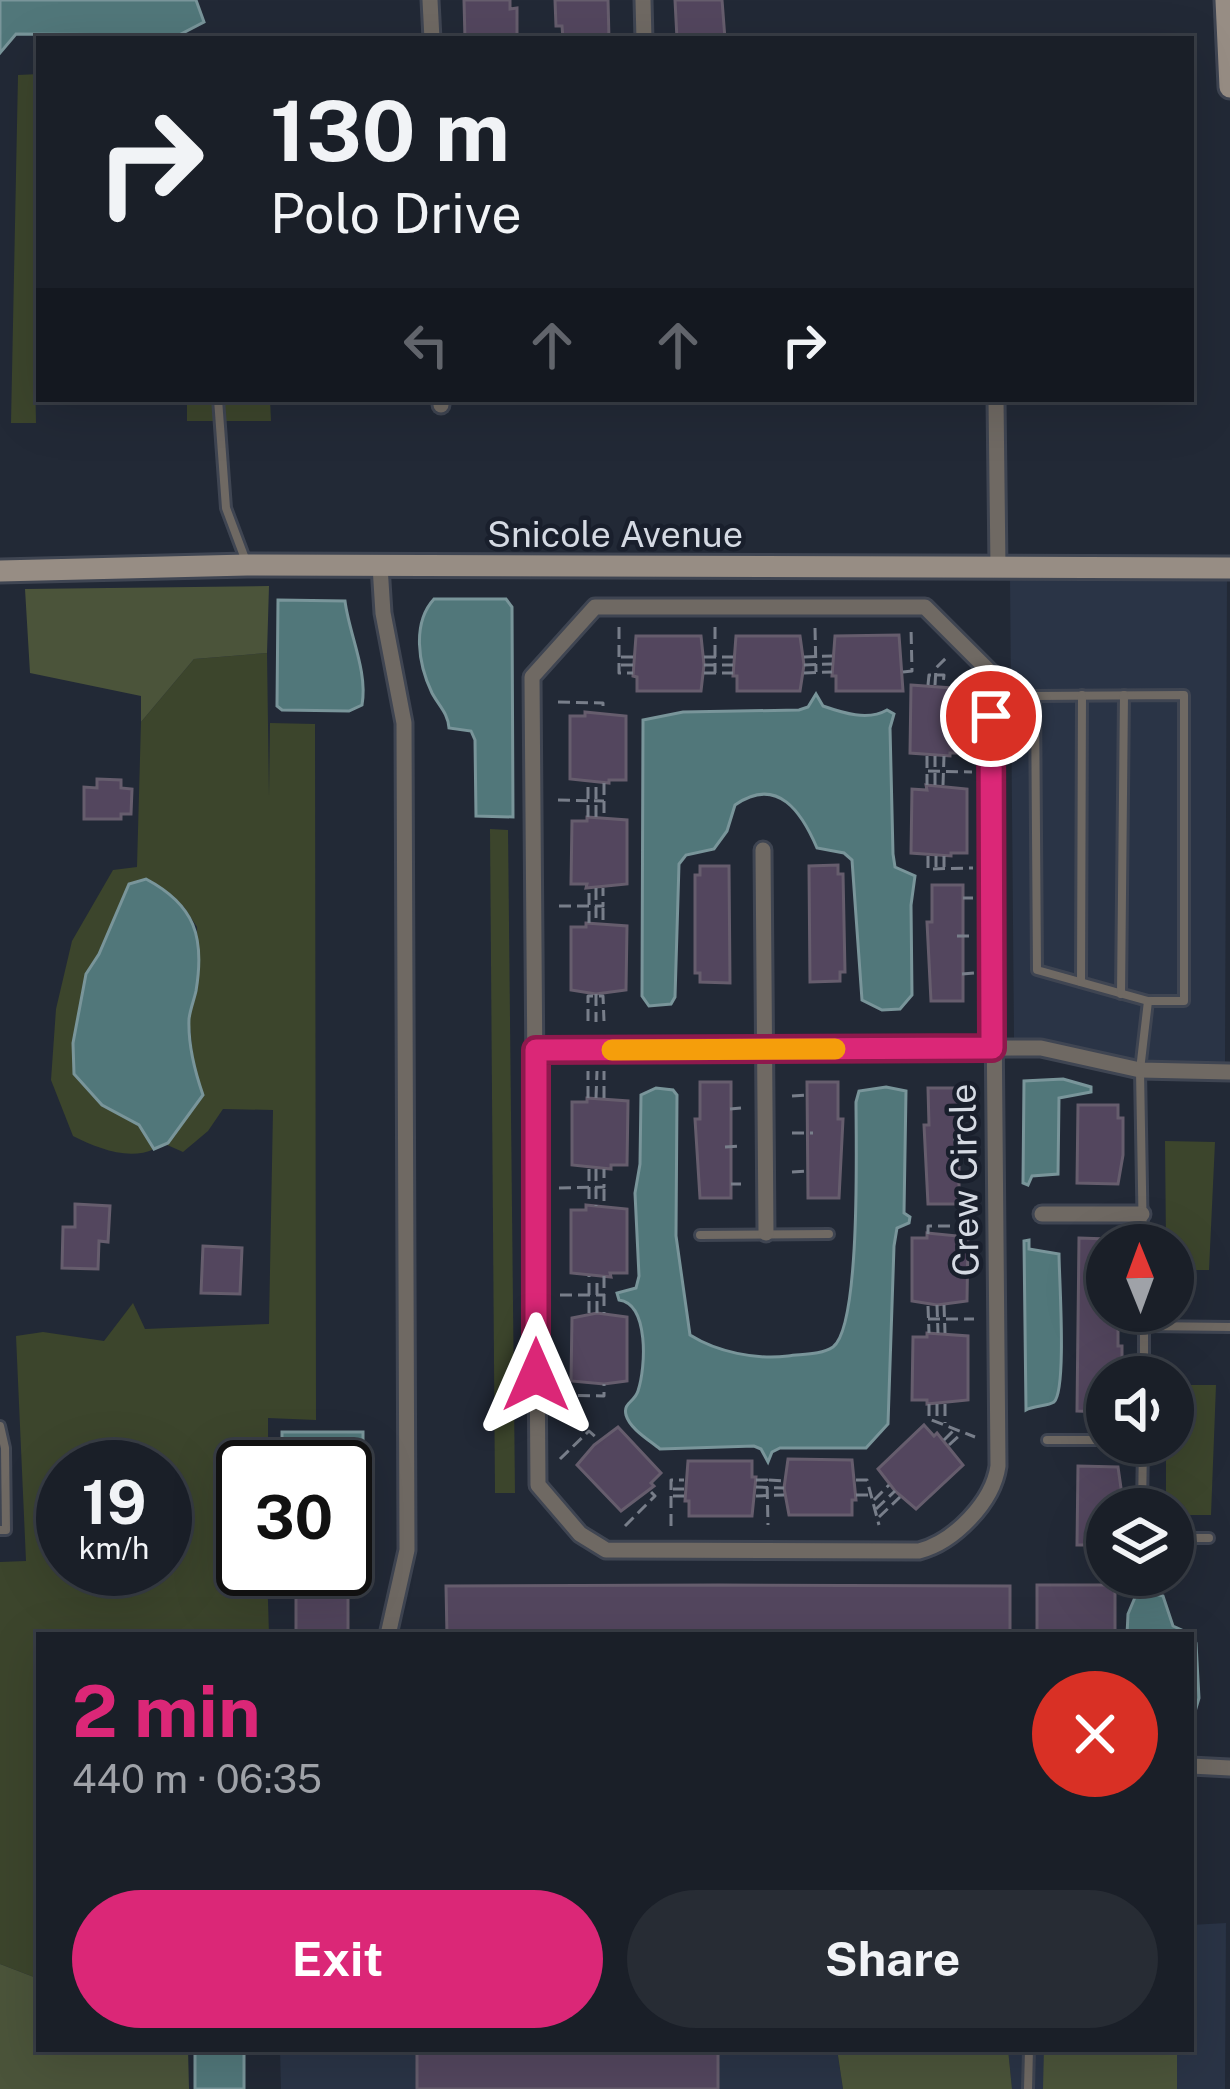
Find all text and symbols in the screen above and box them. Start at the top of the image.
text: 130 m [270,81,510,180]
icon: right [72,84,228,240]
text: Polo Drive [270,182,522,245]
icon: left [393,312,459,378]
icon: ahead [519,312,585,378]
icon: ahead [645,312,711,378]
icon: right [771,312,837,378]
street label: Snicole Avenue [487,513,743,555]
pin [940,665,1042,767]
icon: arrive [958,683,1024,749]
street label: Crew Circle [941,1083,987,1277]
north arrow [1086,1224,1194,1332]
map controls [1086,1224,1194,1596]
position arrow [473,1312,599,1438]
button: sound [1086,1356,1194,1464]
speed limit sign: 30 [216,1440,372,1596]
text: 19 [81,1467,147,1538]
button: layers [1086,1488,1194,1596]
text: km/h [79,1530,149,1566]
text: 2 min [72,1669,261,1753]
button: close [1032,1671,1158,1797]
text: 440 m · 06:35 [72,1756,322,1802]
button: Exit [72,1890,603,2028]
button: Share [627,1890,1158,2028]

